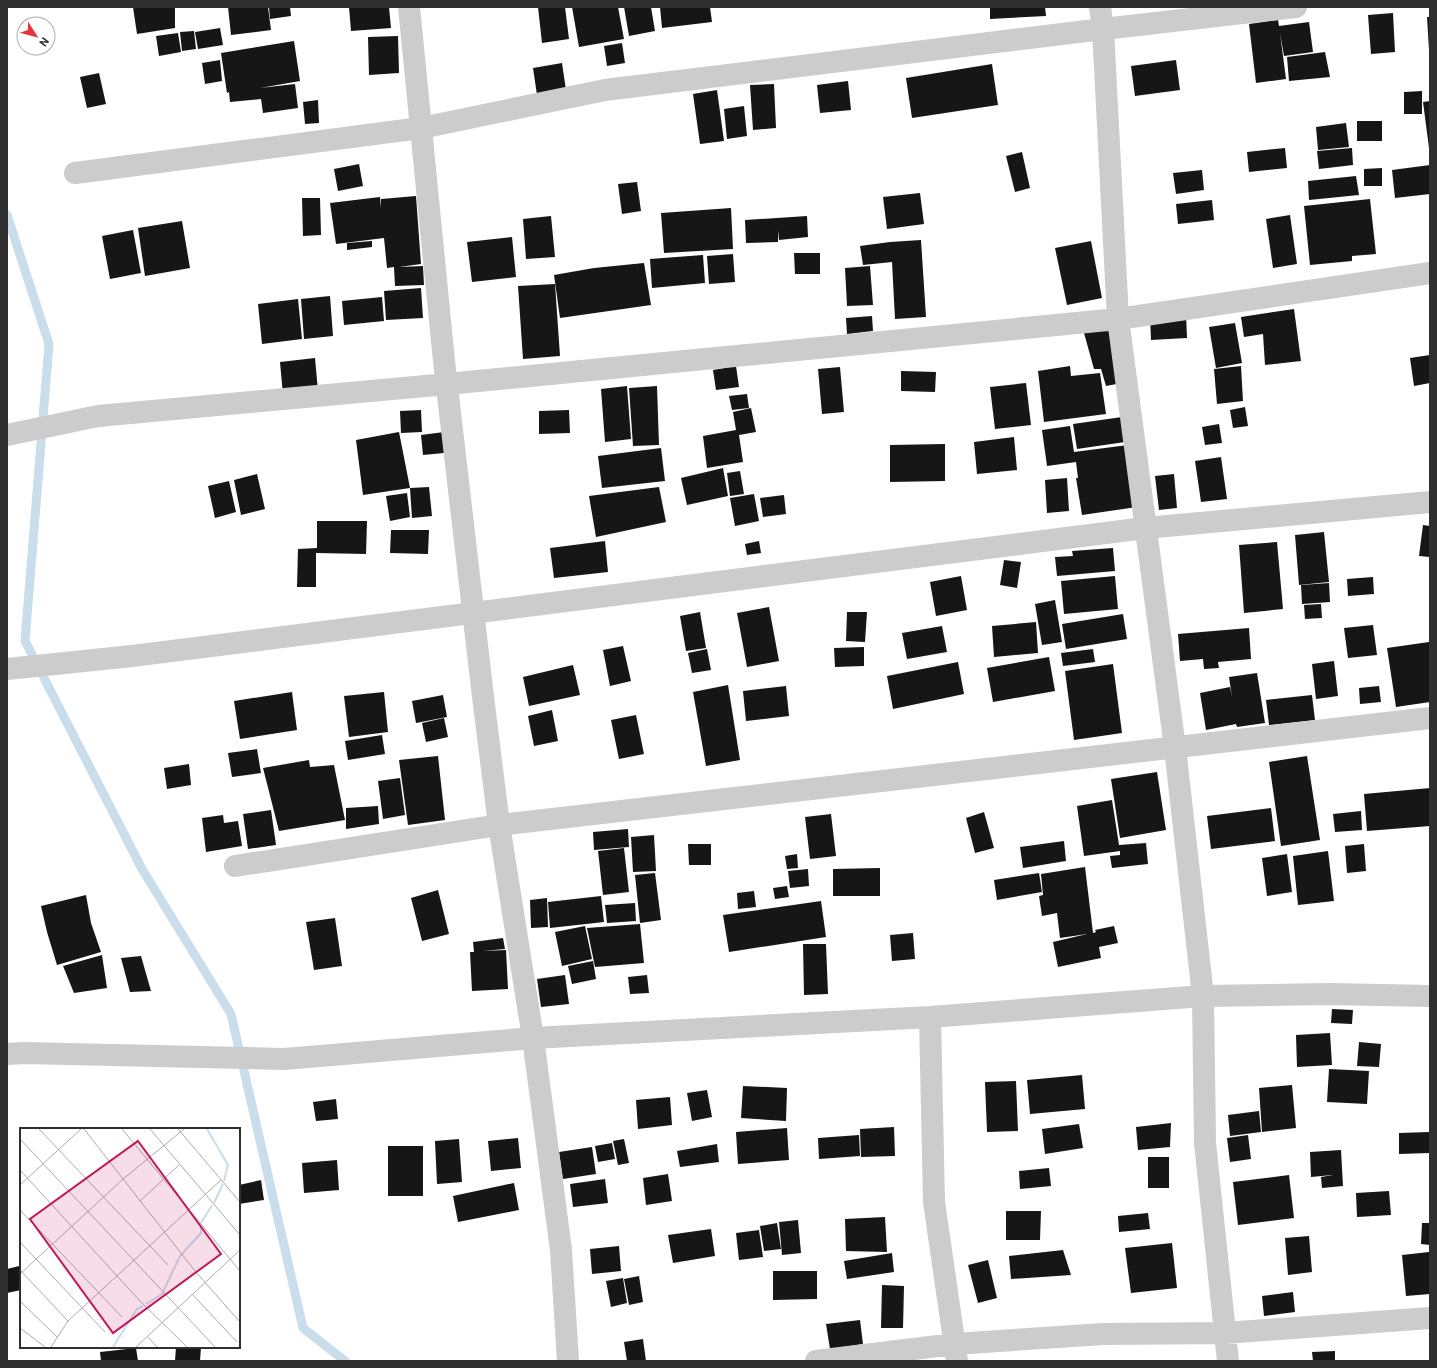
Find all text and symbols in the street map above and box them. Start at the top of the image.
north arrow [16,16,56,56]
text: N [36,35,51,49]
inset map [20,1128,240,1348]

